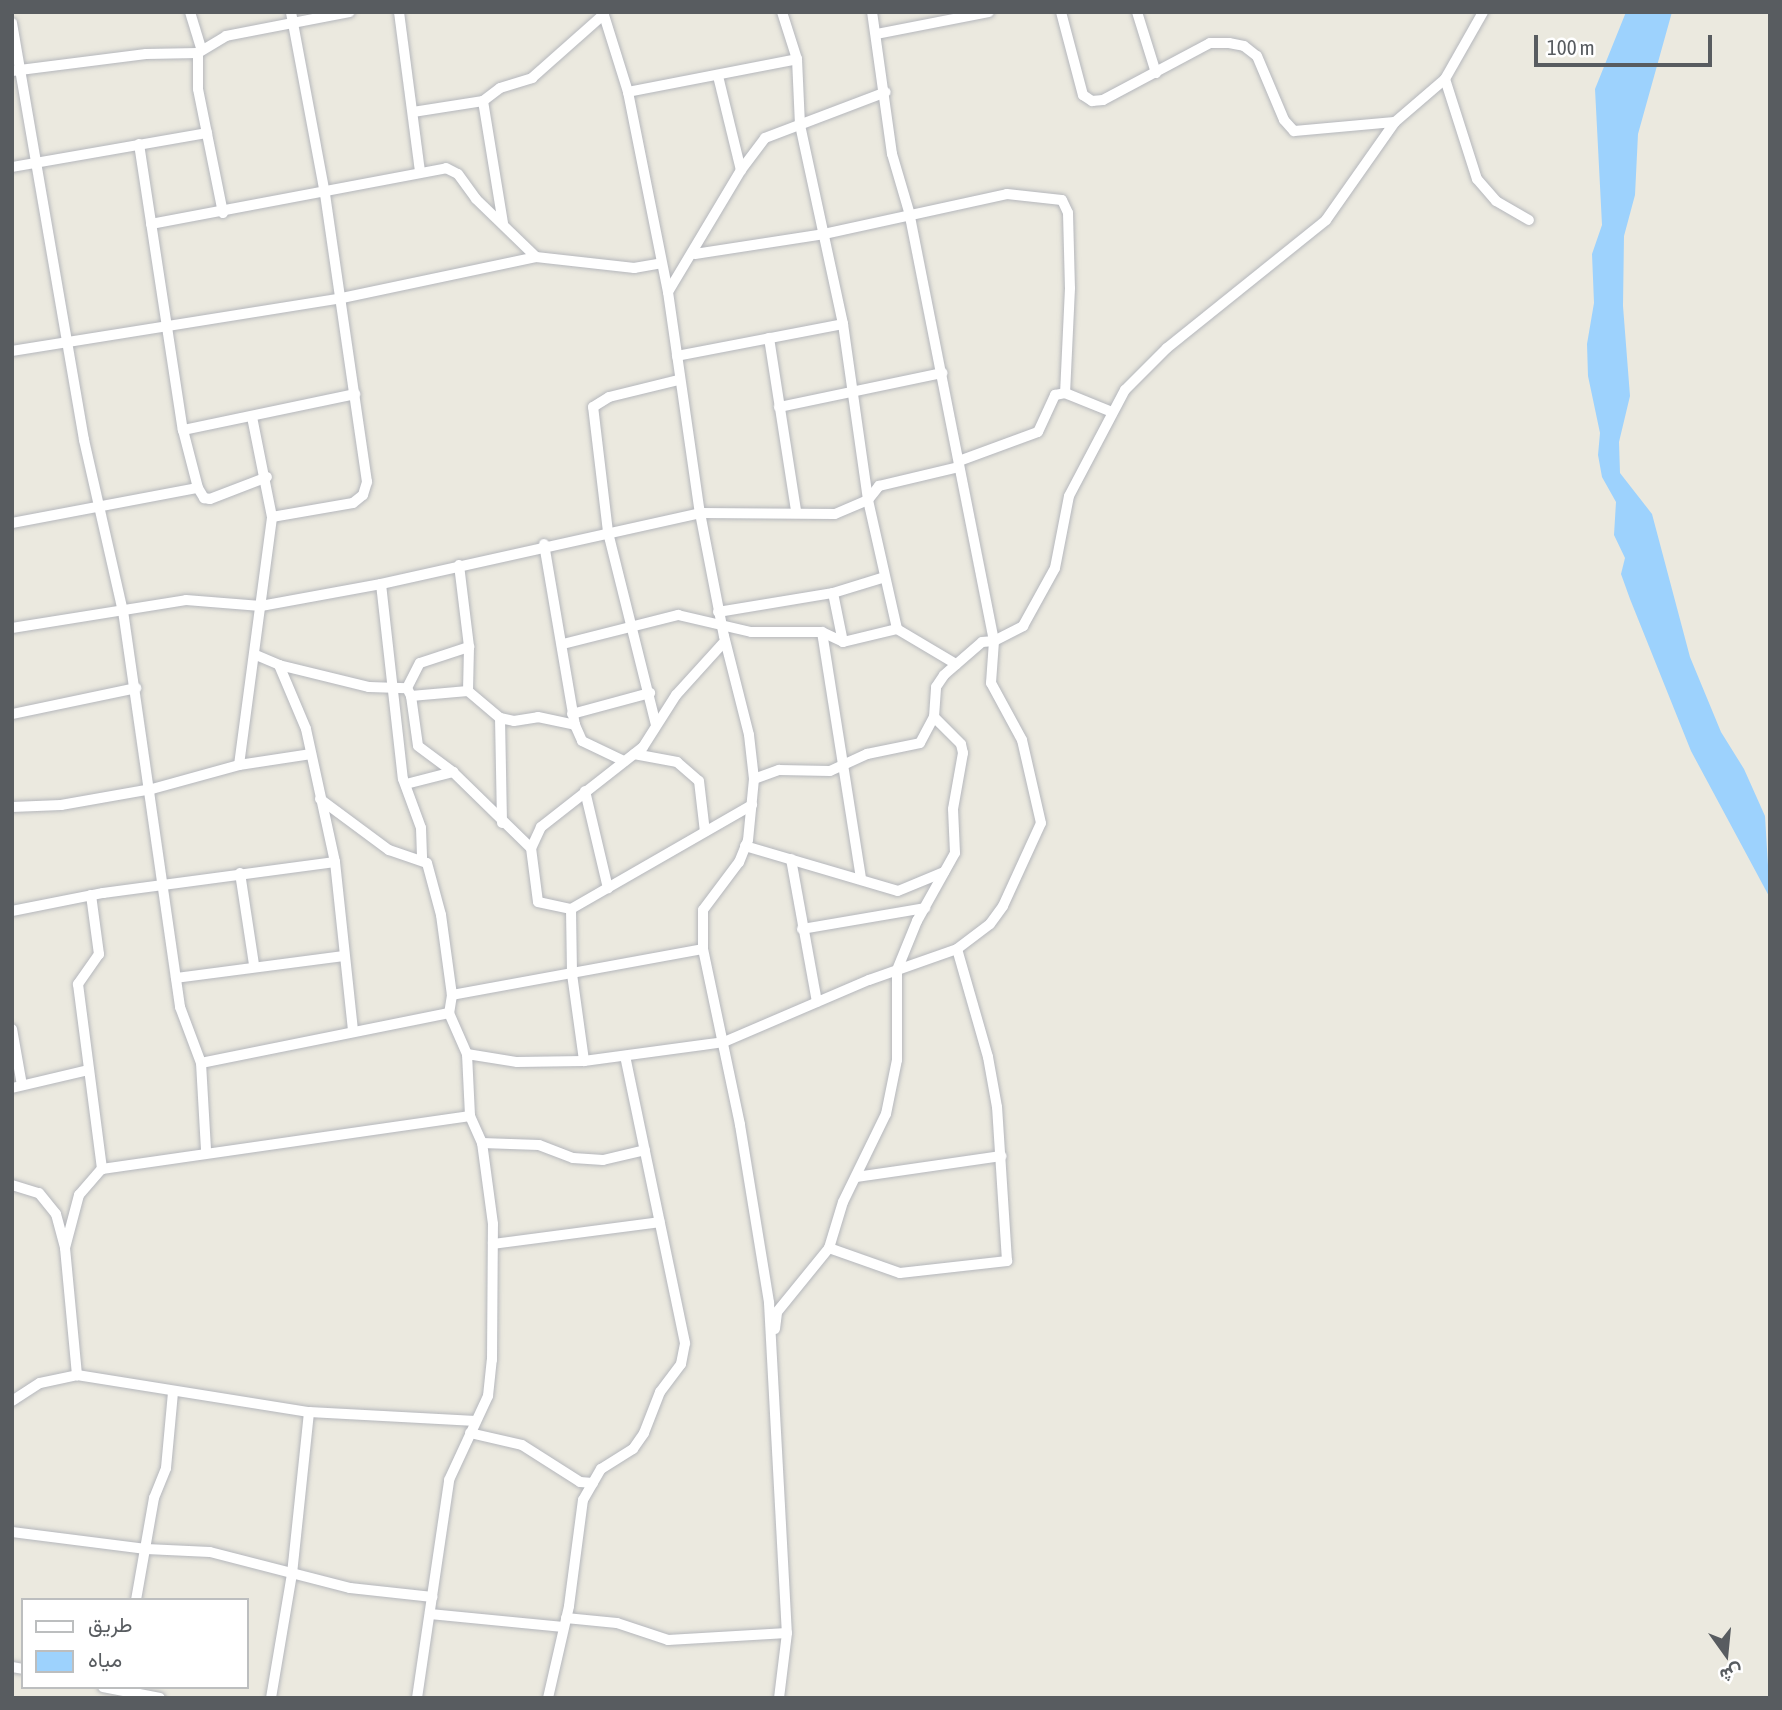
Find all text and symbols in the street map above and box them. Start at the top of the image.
scale bar [1537,21,1716,65]
text: 100 m [1547,35,1595,59]
legend [21,1598,248,1689]
text: طريق [88,1612,133,1636]
north arrow [1691,1619,1761,1689]
text: مياه [88,1647,122,1671]
text: ش [1718,1661,1745,1688]

